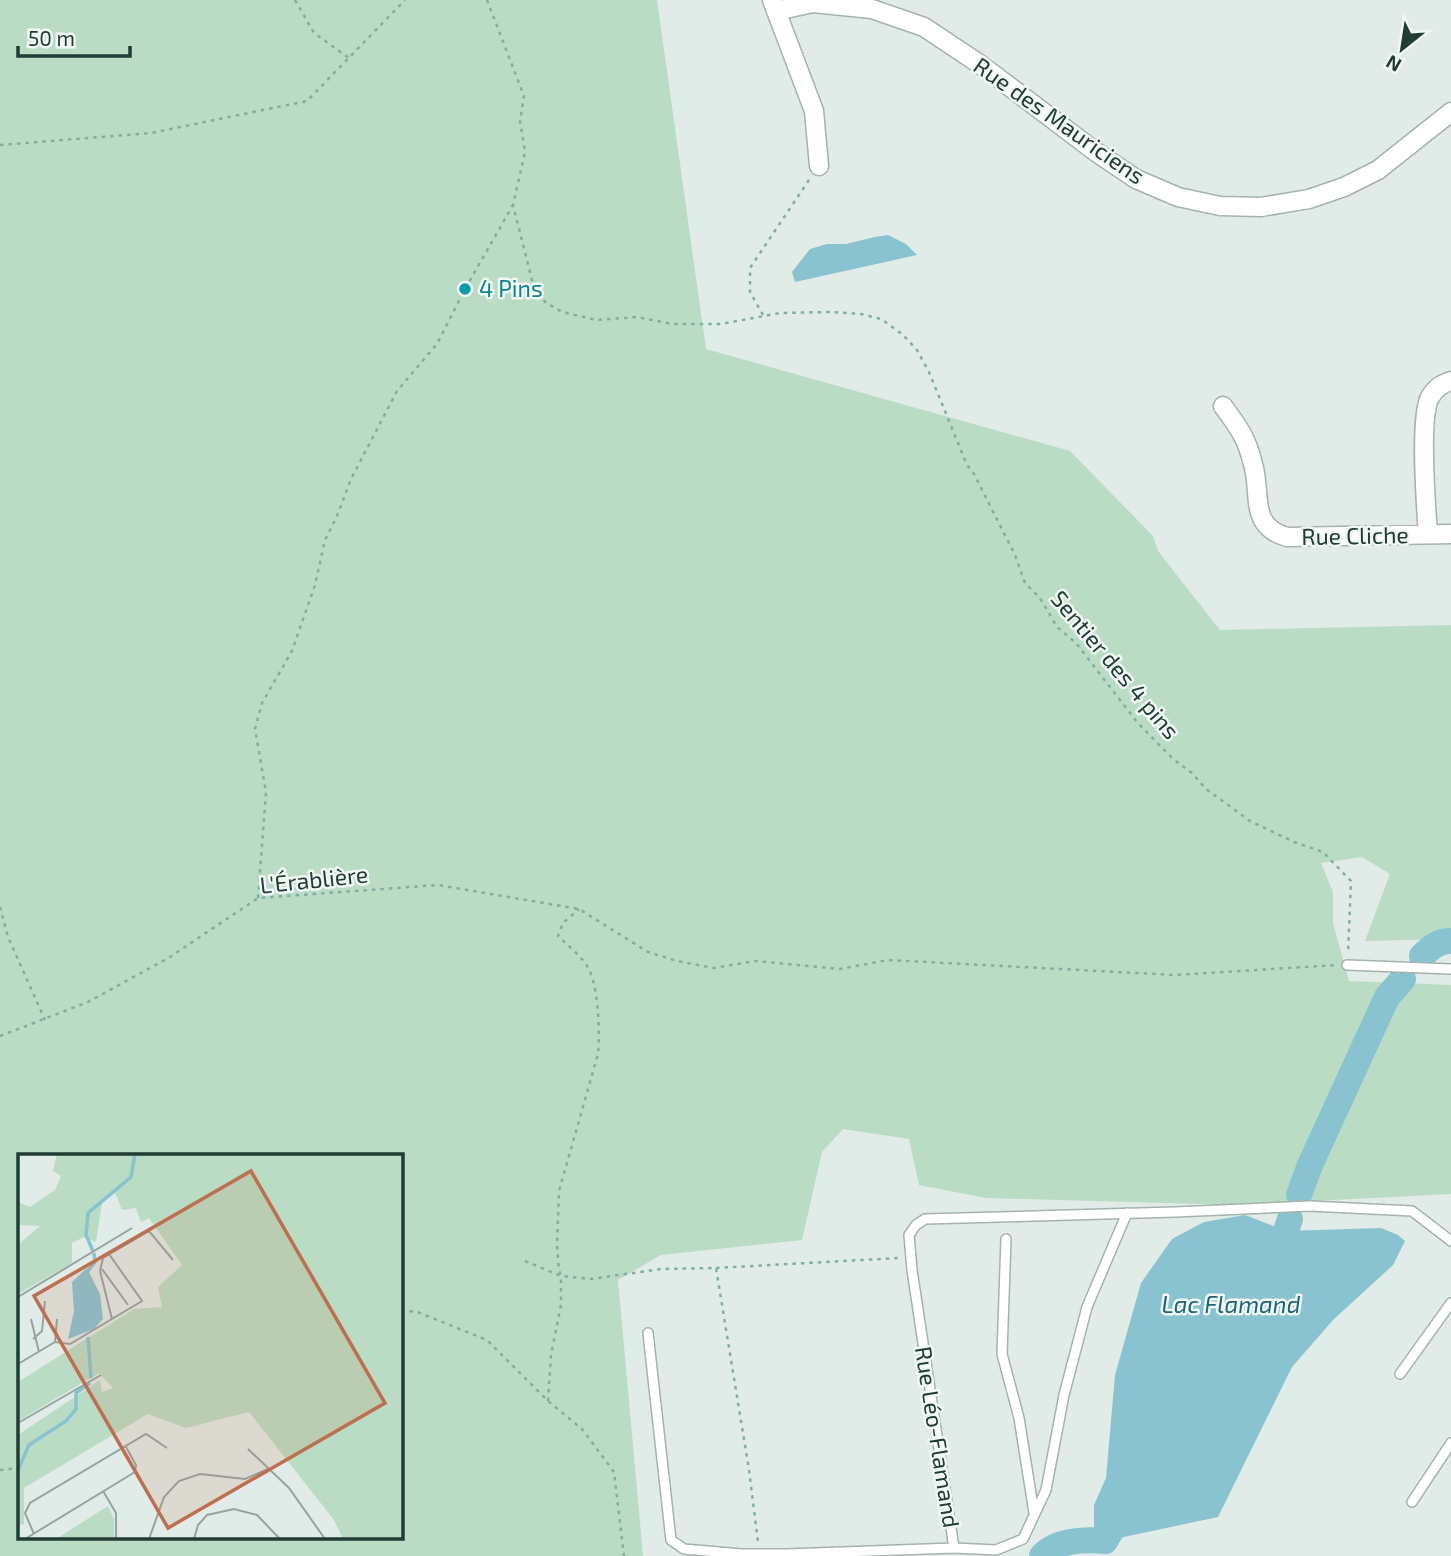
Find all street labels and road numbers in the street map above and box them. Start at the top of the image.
street label: Rue des Mauriciens [969,51,1150,190]
street label: Rue Cliche [1301,520,1409,550]
street label: Sentier des 4 pins [1046,584,1186,744]
street label: L'Érablière [258,859,369,899]
street label: Rue Léo-Flamand [910,1344,966,1530]

